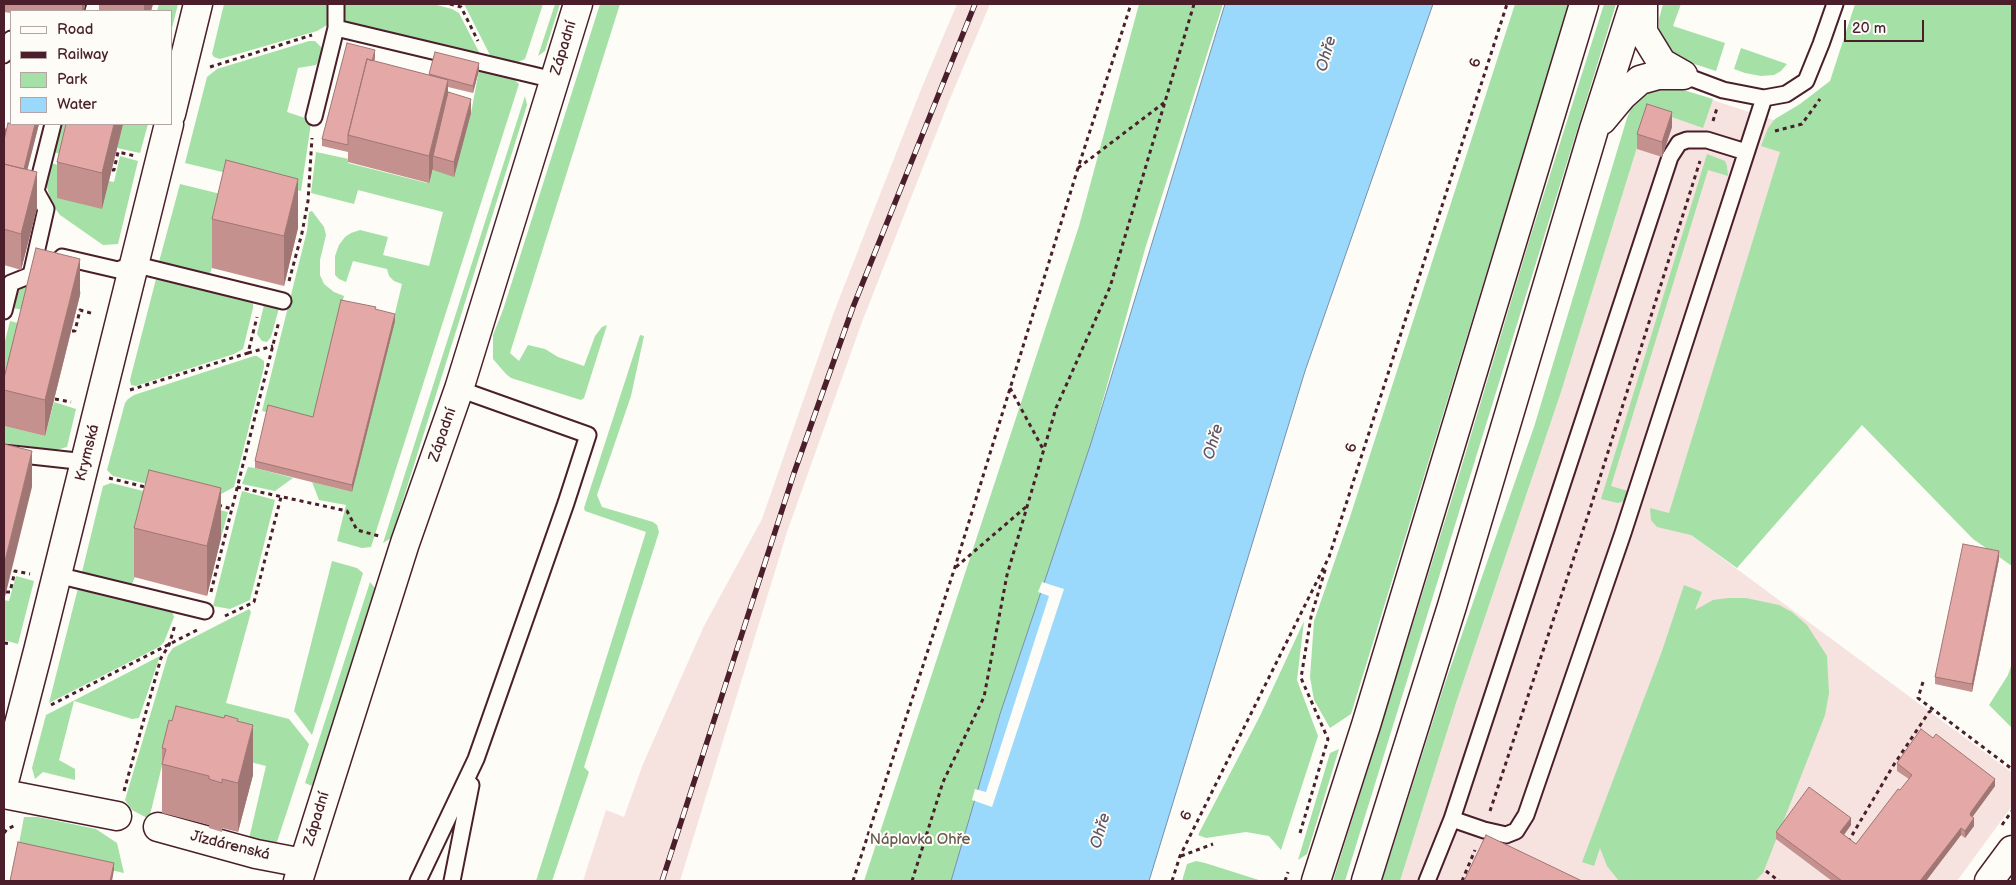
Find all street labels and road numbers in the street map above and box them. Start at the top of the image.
street label: Západní [547,19,581,77]
street label: 6 [1466,56,1486,70]
street label: Západní [425,406,461,464]
street label: Krymská [72,423,104,483]
street label: 6 [1342,441,1362,455]
street label: Západní [300,790,334,848]
street label: 6 [1177,808,1197,824]
street label: Jízdárenská [188,827,272,865]

